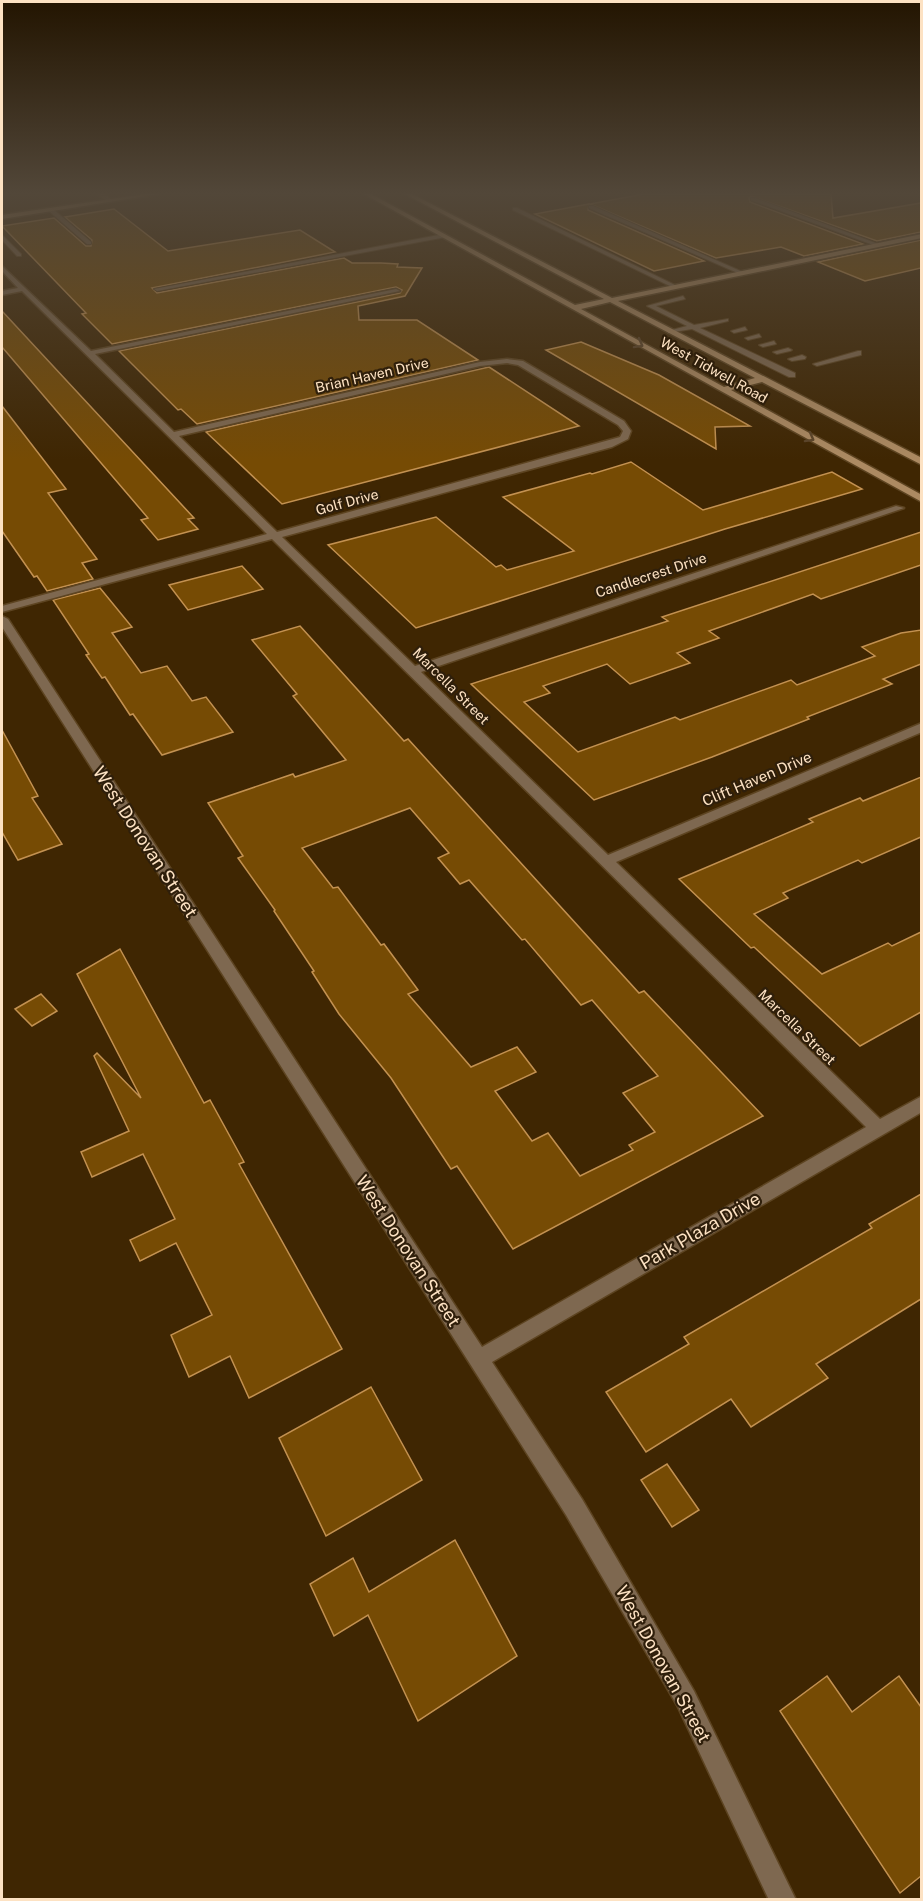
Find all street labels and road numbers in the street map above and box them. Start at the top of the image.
street label: West Tidwell Road [658,334,770,406]
street label: Brian Haven Drive [314,354,430,396]
street label: Golf Drive [314,486,380,518]
street label: Candlecrest Drive [594,550,709,600]
street label: Marcella Street [410,645,492,727]
street label: Clift Haven Drive [700,748,814,809]
street label: West Donovan Street [89,762,202,921]
street label: Marcella Street [755,986,839,1068]
street label: West Donovan Street [352,1171,465,1330]
street label: Park Plaza Drive [636,1188,764,1274]
street label: West Donovan Street [612,1582,715,1746]

